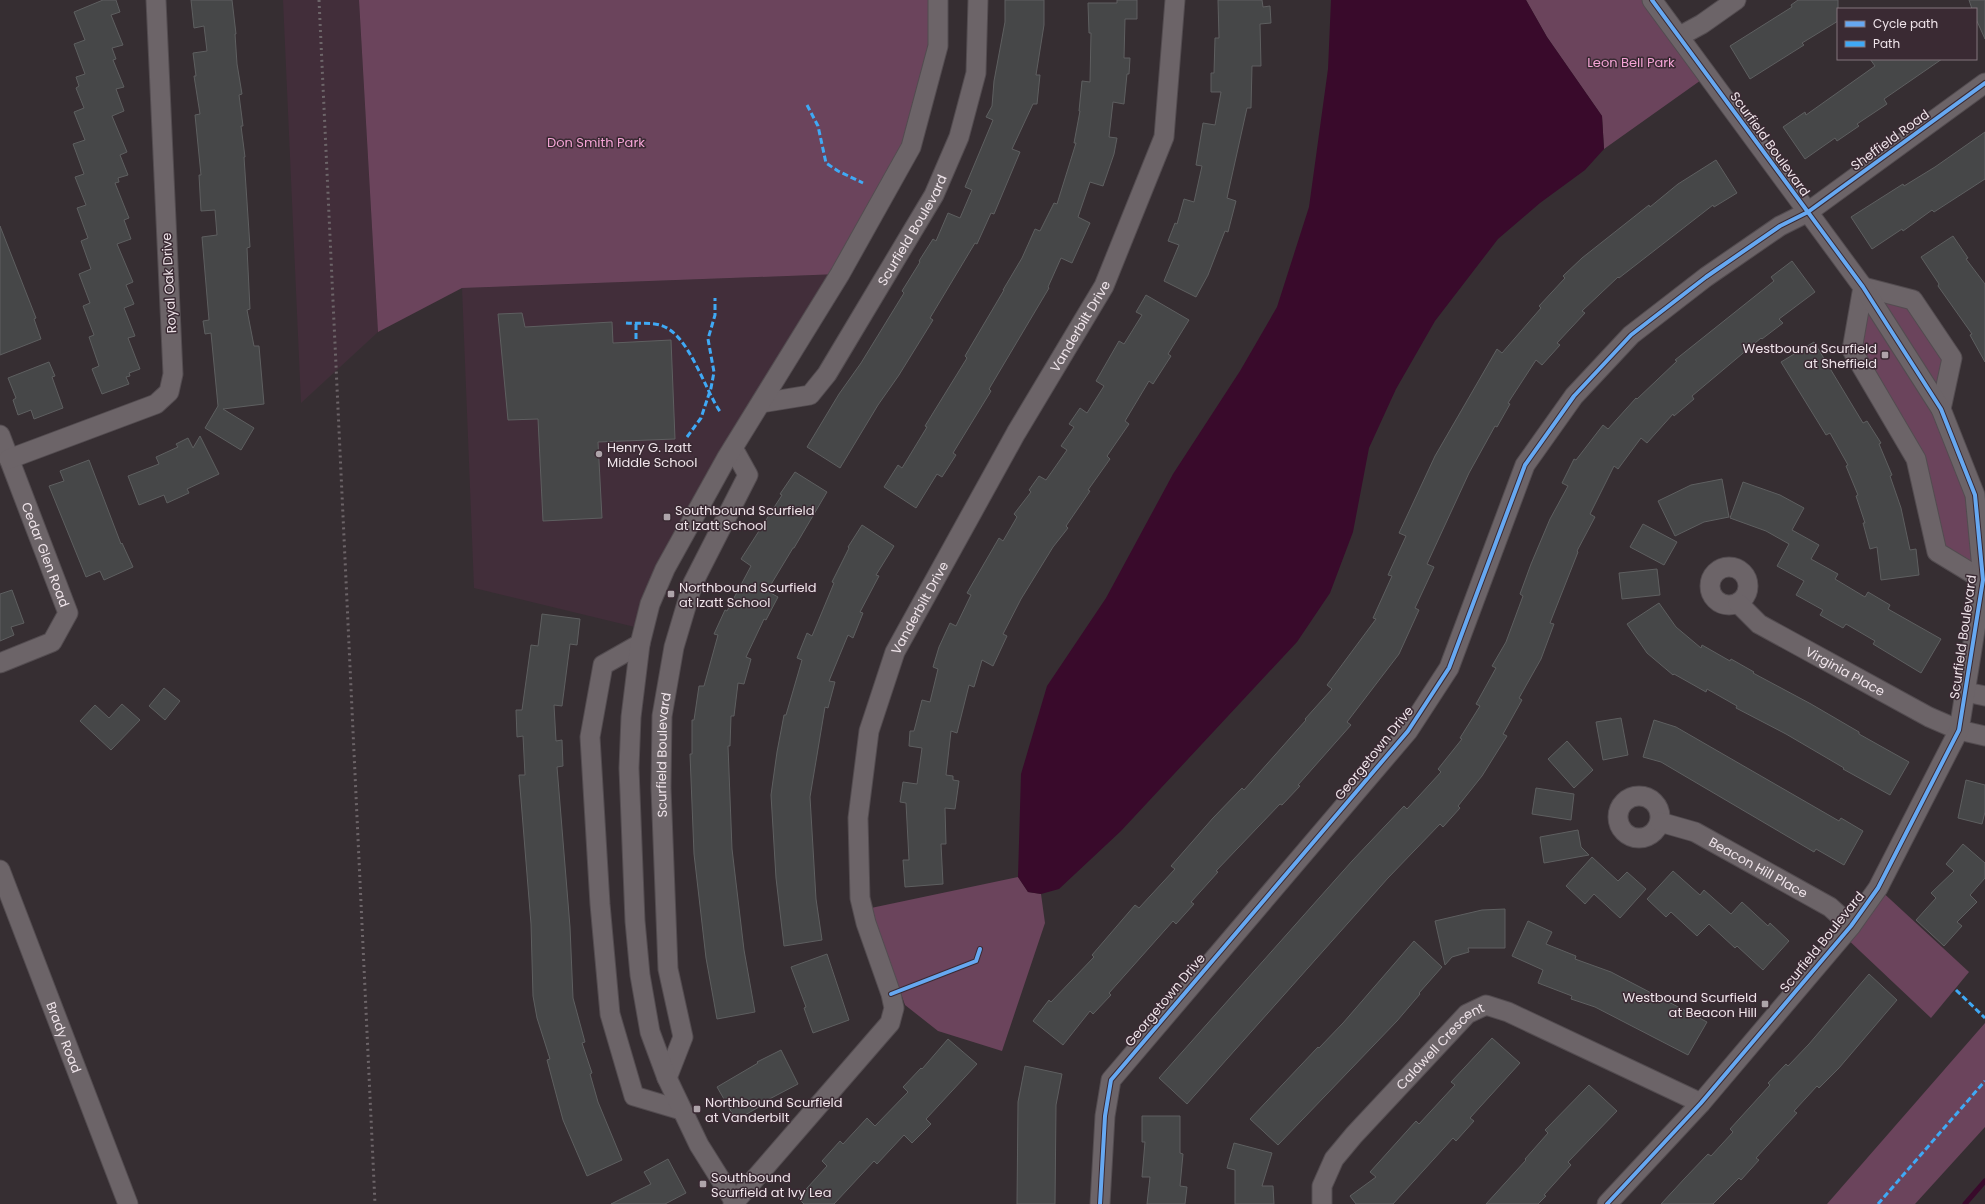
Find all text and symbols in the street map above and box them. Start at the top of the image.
legend [1837,8,1977,60]
text: Cycle path [1873,15,1938,32]
text: Path [1873,35,1900,52]
park label: Leon Bell Park [1587,53,1675,72]
street label: Scurfield Boulevard [1725,88,1815,200]
street label: Sheffield Road [1847,105,1933,175]
park label: Don Smith Park [547,133,645,152]
street label: Scurfield Boulevard [873,171,951,289]
street label: Royal Oak Drive [157,232,181,334]
street label: Vanderbilt Drive [1045,278,1115,376]
place label: Westbound Scurfield at Sheffield [1743,339,1877,373]
marker: Westbound Scurfield at Sheffield [1880,350,1890,360]
place label: Henry G. Izatt Middle School [607,438,697,472]
marker: Henry G. Izatt Middle School [594,449,604,459]
street label: Cedar Glen Road [17,499,74,610]
place label: Southbound Scurfield at Izatt School [675,501,815,535]
marker: Southbound Scurfield at Izatt School [662,512,672,522]
street label: Vanderbilt Drive [886,558,953,658]
street label: Scurfield Boulevard [1945,574,1981,700]
place label: Northbound Scurfield at Izatt School [679,578,817,612]
marker: Northbound Scurfield at Izatt School [666,589,676,599]
street label: Virginia Place [1802,642,1888,701]
street label: Scurfield Boulevard [651,691,675,818]
street label: Georgetown Drive [1330,702,1418,804]
street label: Beacon Hill Place [1706,832,1811,902]
street label: Scurfield Boulevard [1775,887,1869,997]
street label: Georgetown Drive [1120,949,1210,1051]
place label: Westbound Scurfield at Beacon Hill [1623,988,1757,1022]
street label: Caldwell Crescent [1391,998,1487,1094]
street label: Brady Road [42,999,86,1076]
marker: Westbound Scurfield at Beacon Hill [1760,999,1770,1009]
place label: Northbound Scurfield at Vanderbilt [705,1093,843,1127]
marker: Northbound Scurfield at Vanderbilt [692,1104,702,1114]
place label: Southbound Scurfield at Ivy Lea [711,1168,831,1202]
marker: Southbound Scurfield at Ivy Lea [698,1179,708,1189]

